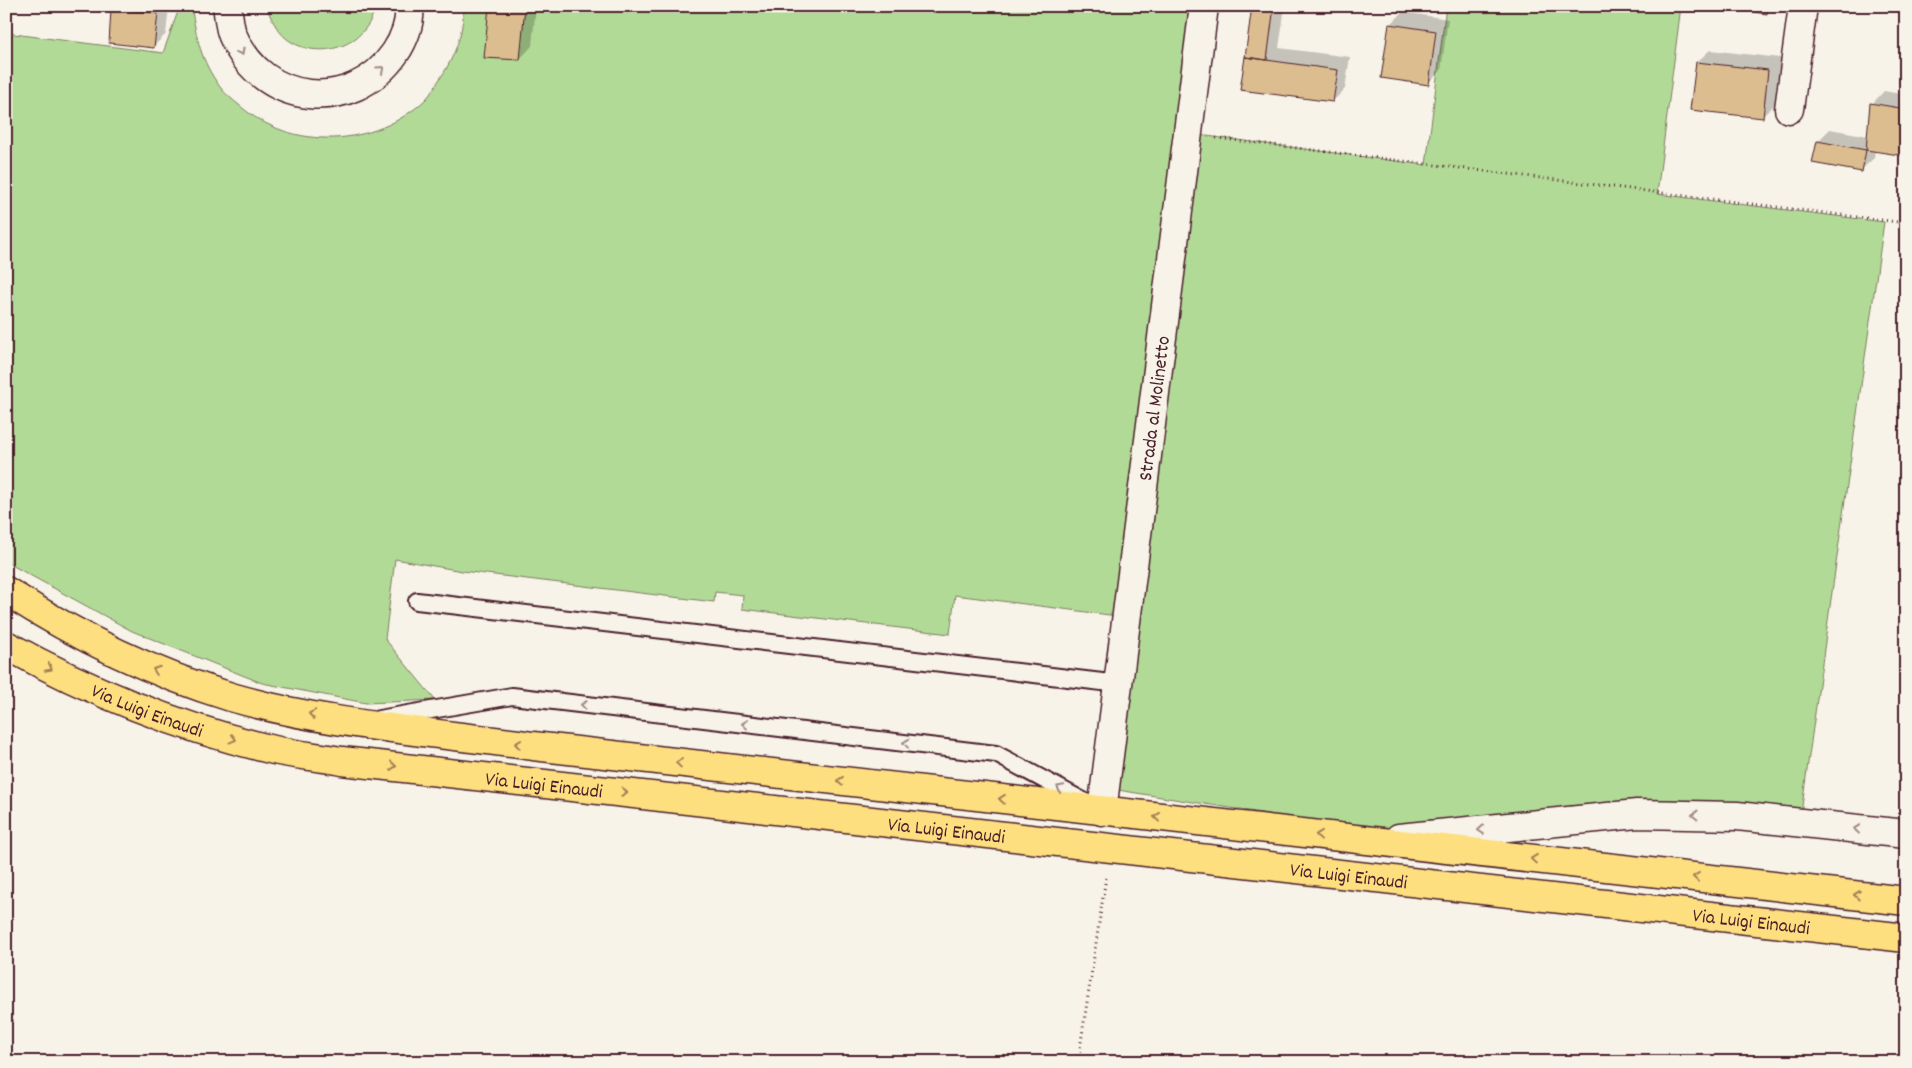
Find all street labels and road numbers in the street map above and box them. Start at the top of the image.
street label: Strada al Molinetto [1133,334,1179,483]
street label: Via Luigi Einaudi [86,678,207,747]
street label: Via Luigi Einaudi [484,766,604,807]
street label: Via Luigi Einaudi [886,812,1007,853]
street label: Via Luigi Einaudi [1288,857,1409,899]
street label: Via Luigi Einaudi [1691,903,1812,944]

